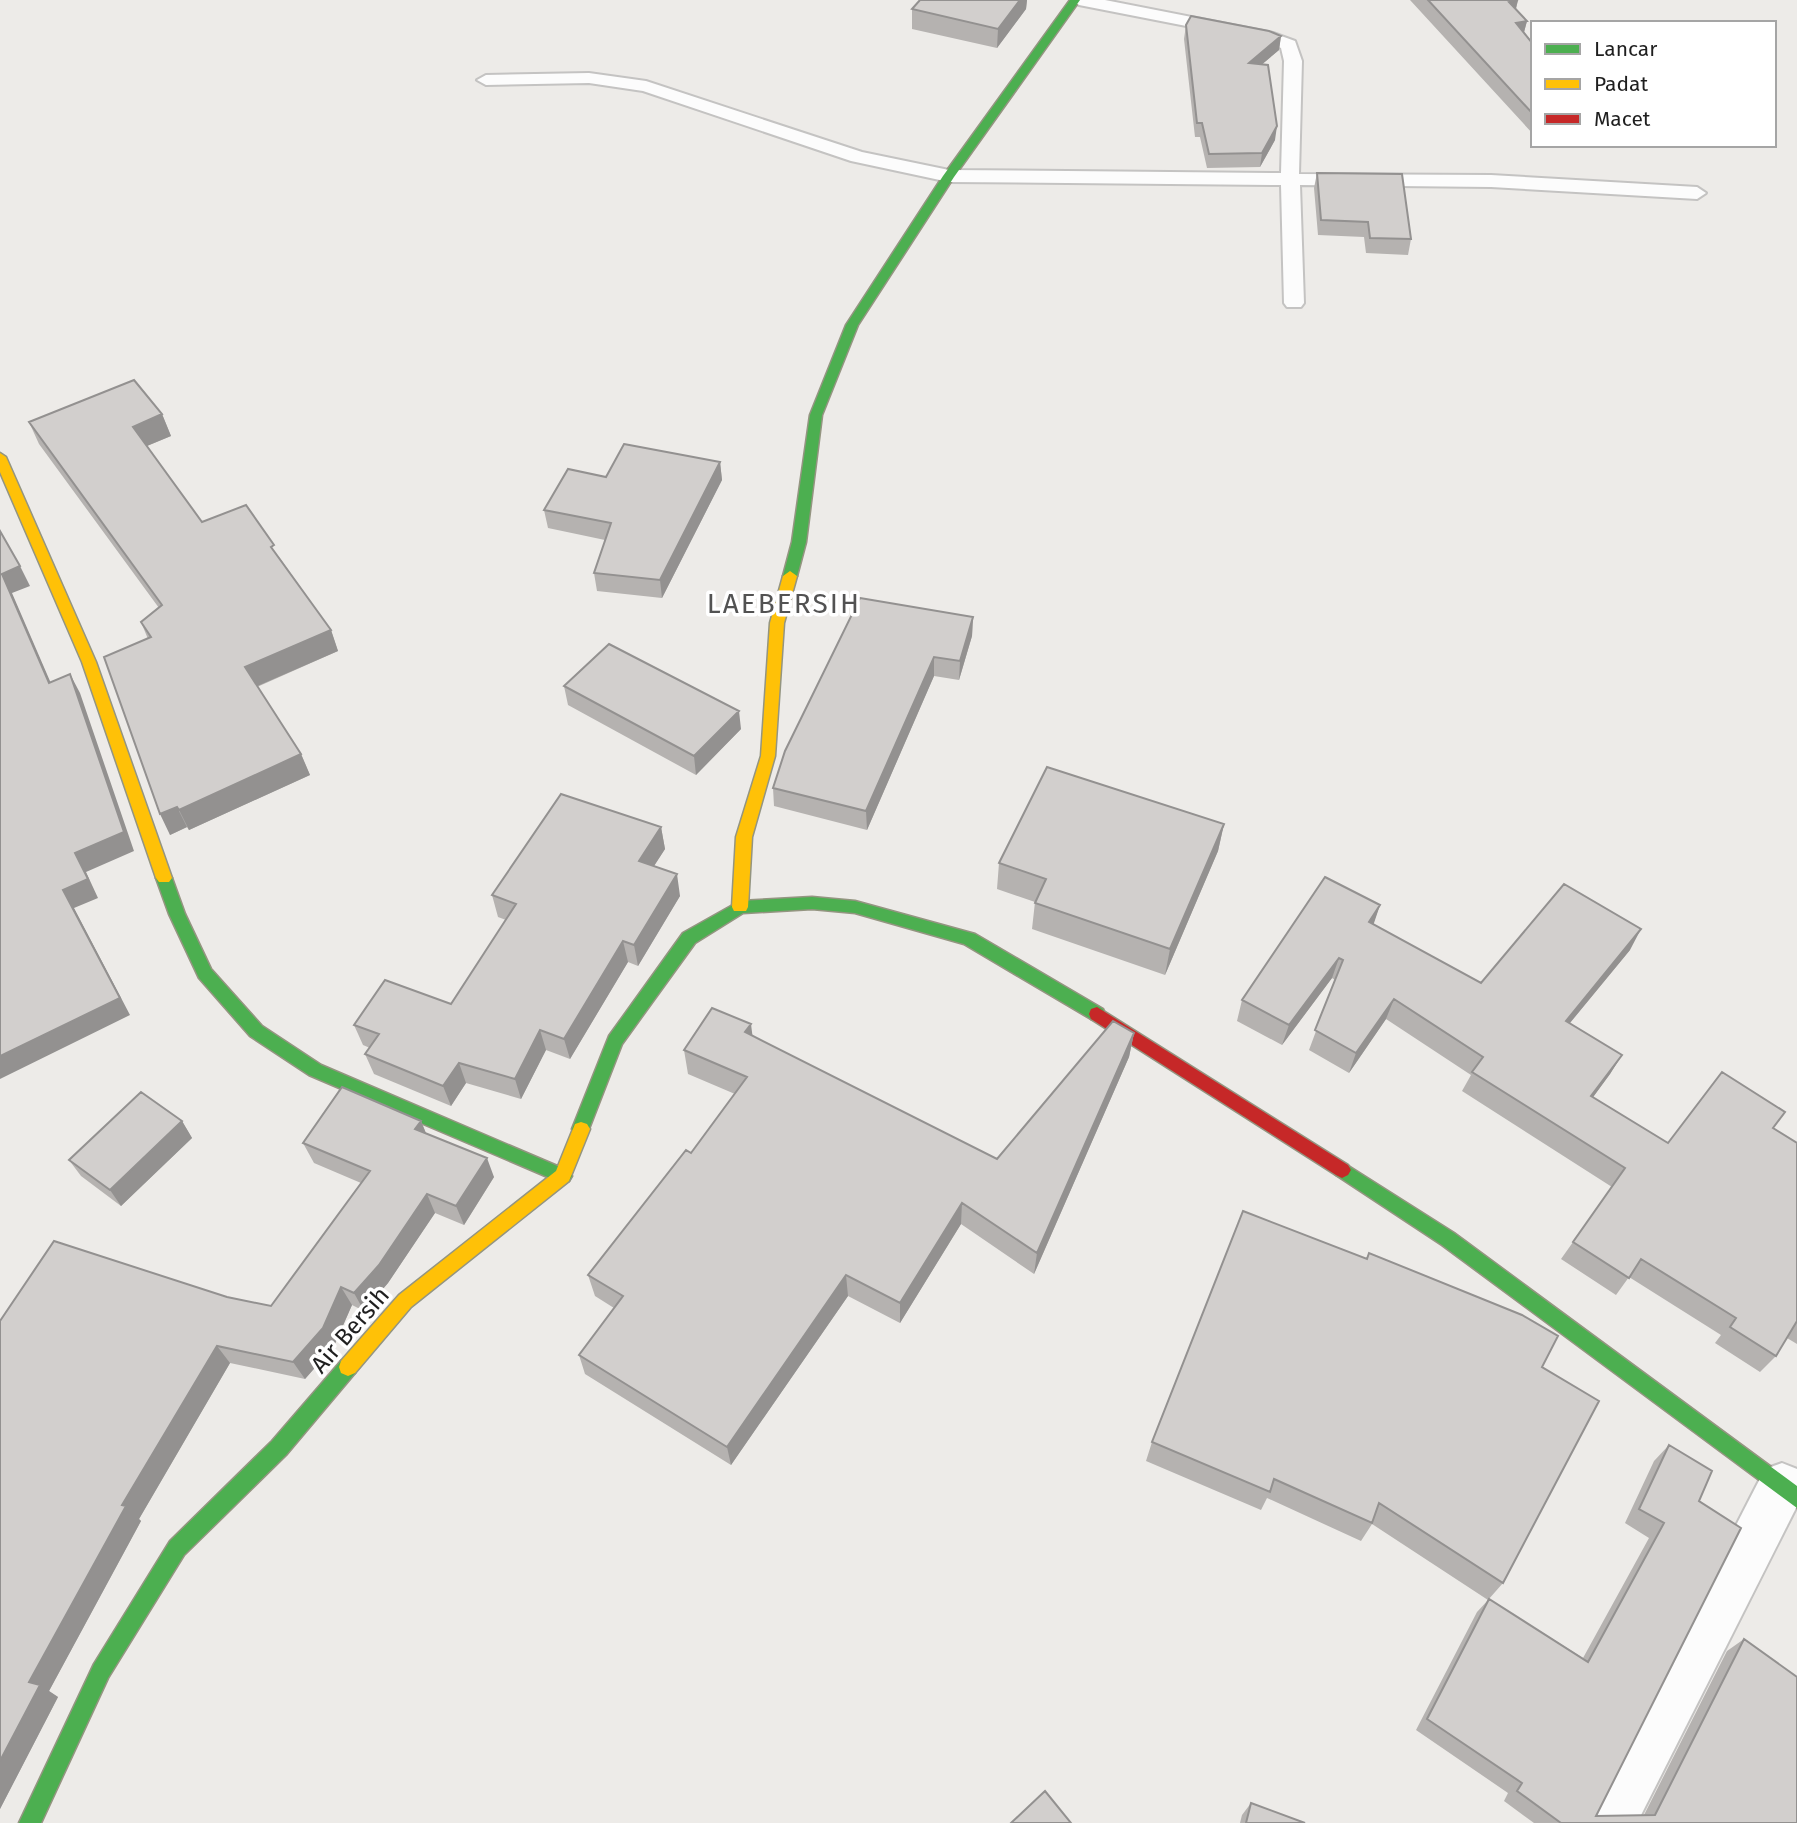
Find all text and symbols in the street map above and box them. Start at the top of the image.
legend [1531,21,1776,147]
text: Lancar [1594,36,1657,62]
text: Padat [1594,71,1648,97]
text: Macet [1594,106,1651,132]
district label: LAEBERSIH [707,587,861,620]
street label: Air Bersih [305,1281,395,1379]

